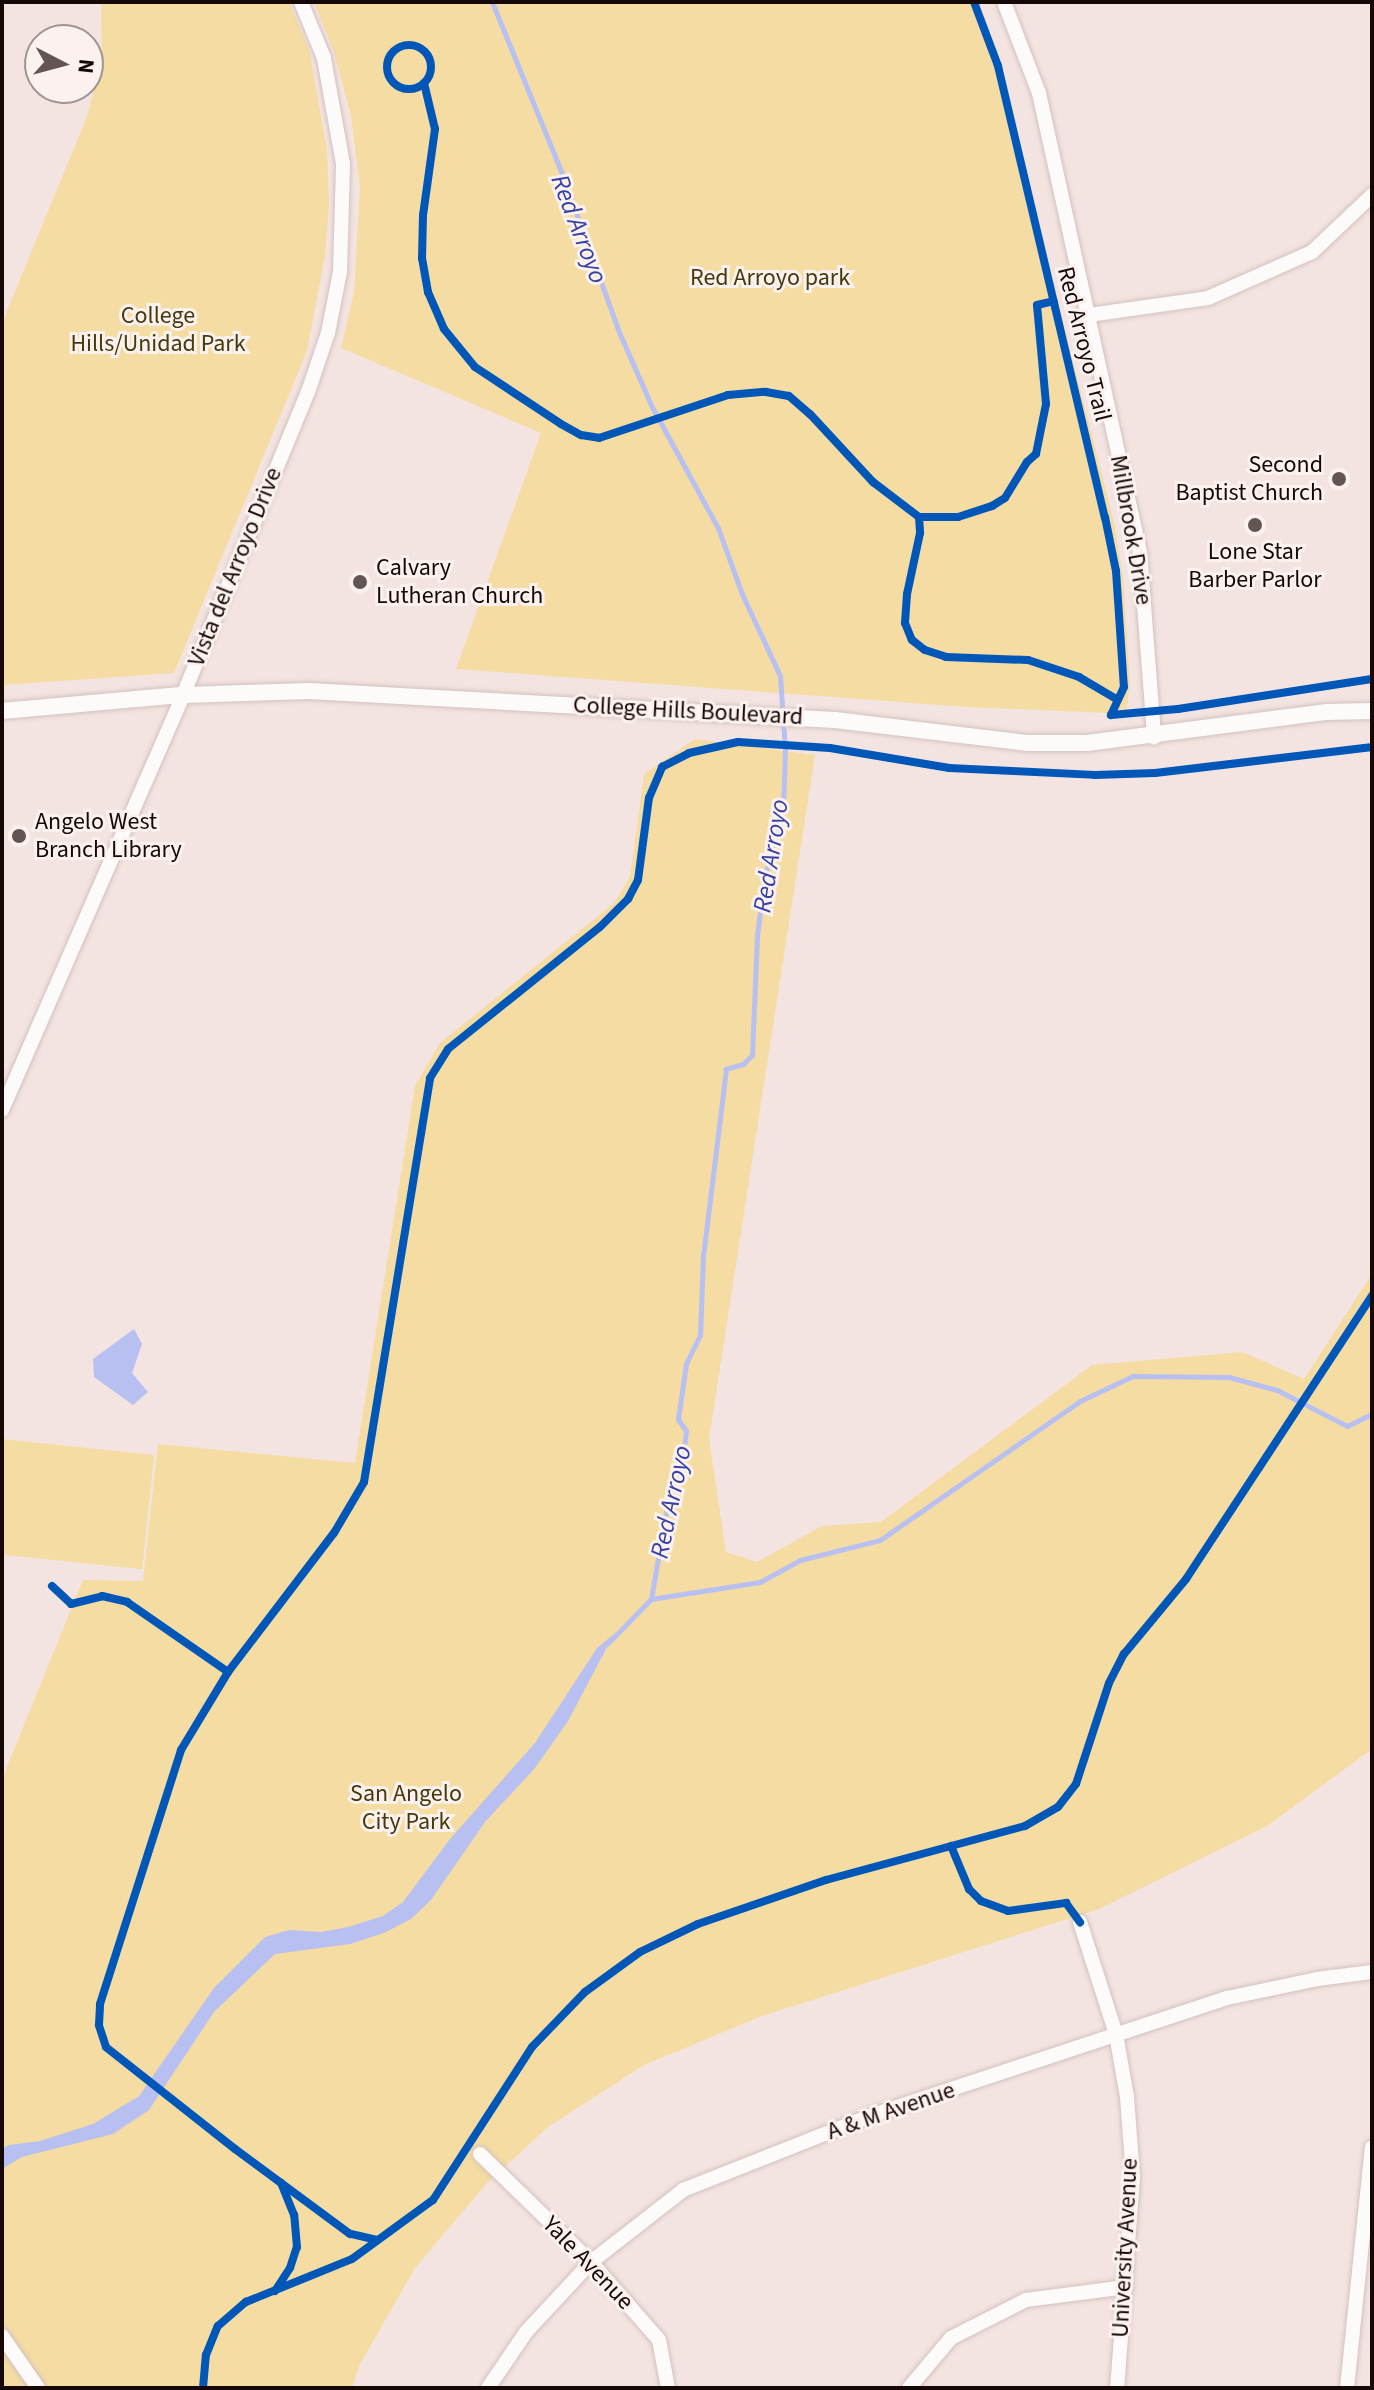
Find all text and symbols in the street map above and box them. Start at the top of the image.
north arrow [24,24,104,104]
text: N [69,57,103,75]
water label: Red Arroyo [544,170,614,288]
park label: Red Arroyo park [690,264,850,292]
street label: Red Arroyo Trail [1051,264,1117,424]
park label: College Hills/Unidad Park [70,302,246,358]
place label: Second Baptist Church [1175,451,1323,507]
street label: Millbrook Drive [1104,453,1158,607]
street label: Vista del Arroyo Drive [182,463,288,671]
marker: Second Baptist Church [1330,470,1348,488]
marker: Lone Star Barber Parlor [1246,516,1264,534]
place label: Lone Star Barber Parlor [1188,538,1322,594]
place label: Calvary Lutheran Church [376,554,543,610]
marker: Calvary Lutheran Church [351,573,369,591]
street label: College Hills Boulevard [572,691,804,731]
water label: Red Arroyo [747,797,795,915]
place label: Angelo West Branch Library [35,808,182,864]
marker: Angelo West Branch Library [10,827,28,845]
water label: Red Arroyo [644,1443,698,1561]
park label: San Angelo City Park [350,1780,462,1836]
street label: A & M Avenue [823,2076,959,2146]
street label: University Avenue [1106,2157,1144,2339]
street label: Yale Avenue [536,2210,640,2316]

